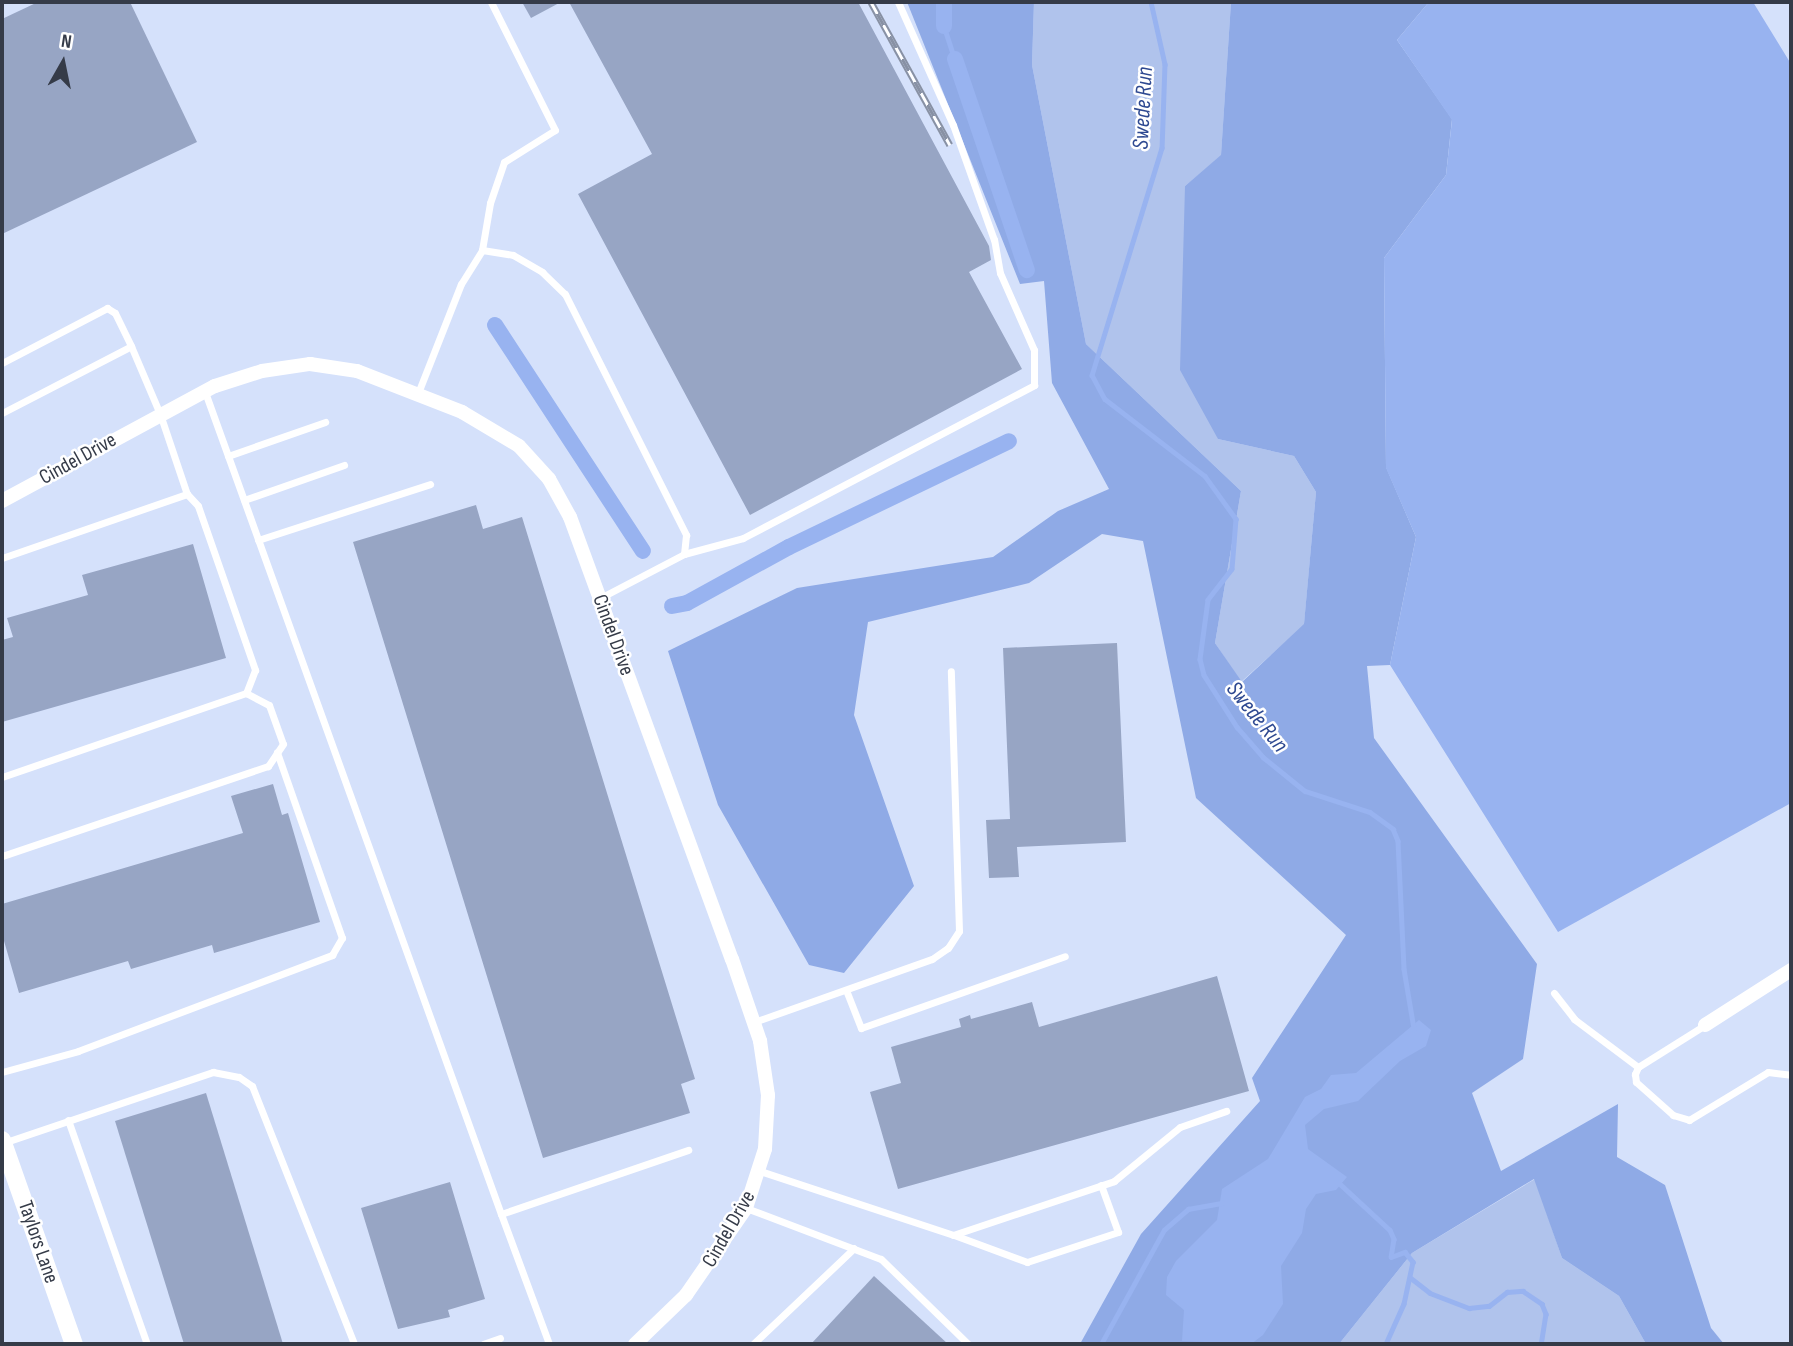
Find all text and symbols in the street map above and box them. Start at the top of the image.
north arrow [28,28,98,98]
text: N [60,30,73,54]
water label: Swede Run [1127,66,1159,150]
street label: Cindel Drive [35,428,121,490]
street label: Cindel Drive [587,591,639,679]
water label: Swede Run [1220,676,1294,758]
street label: Cindel Drive [697,1186,761,1272]
street label: Taylors Lane [12,1197,64,1287]

